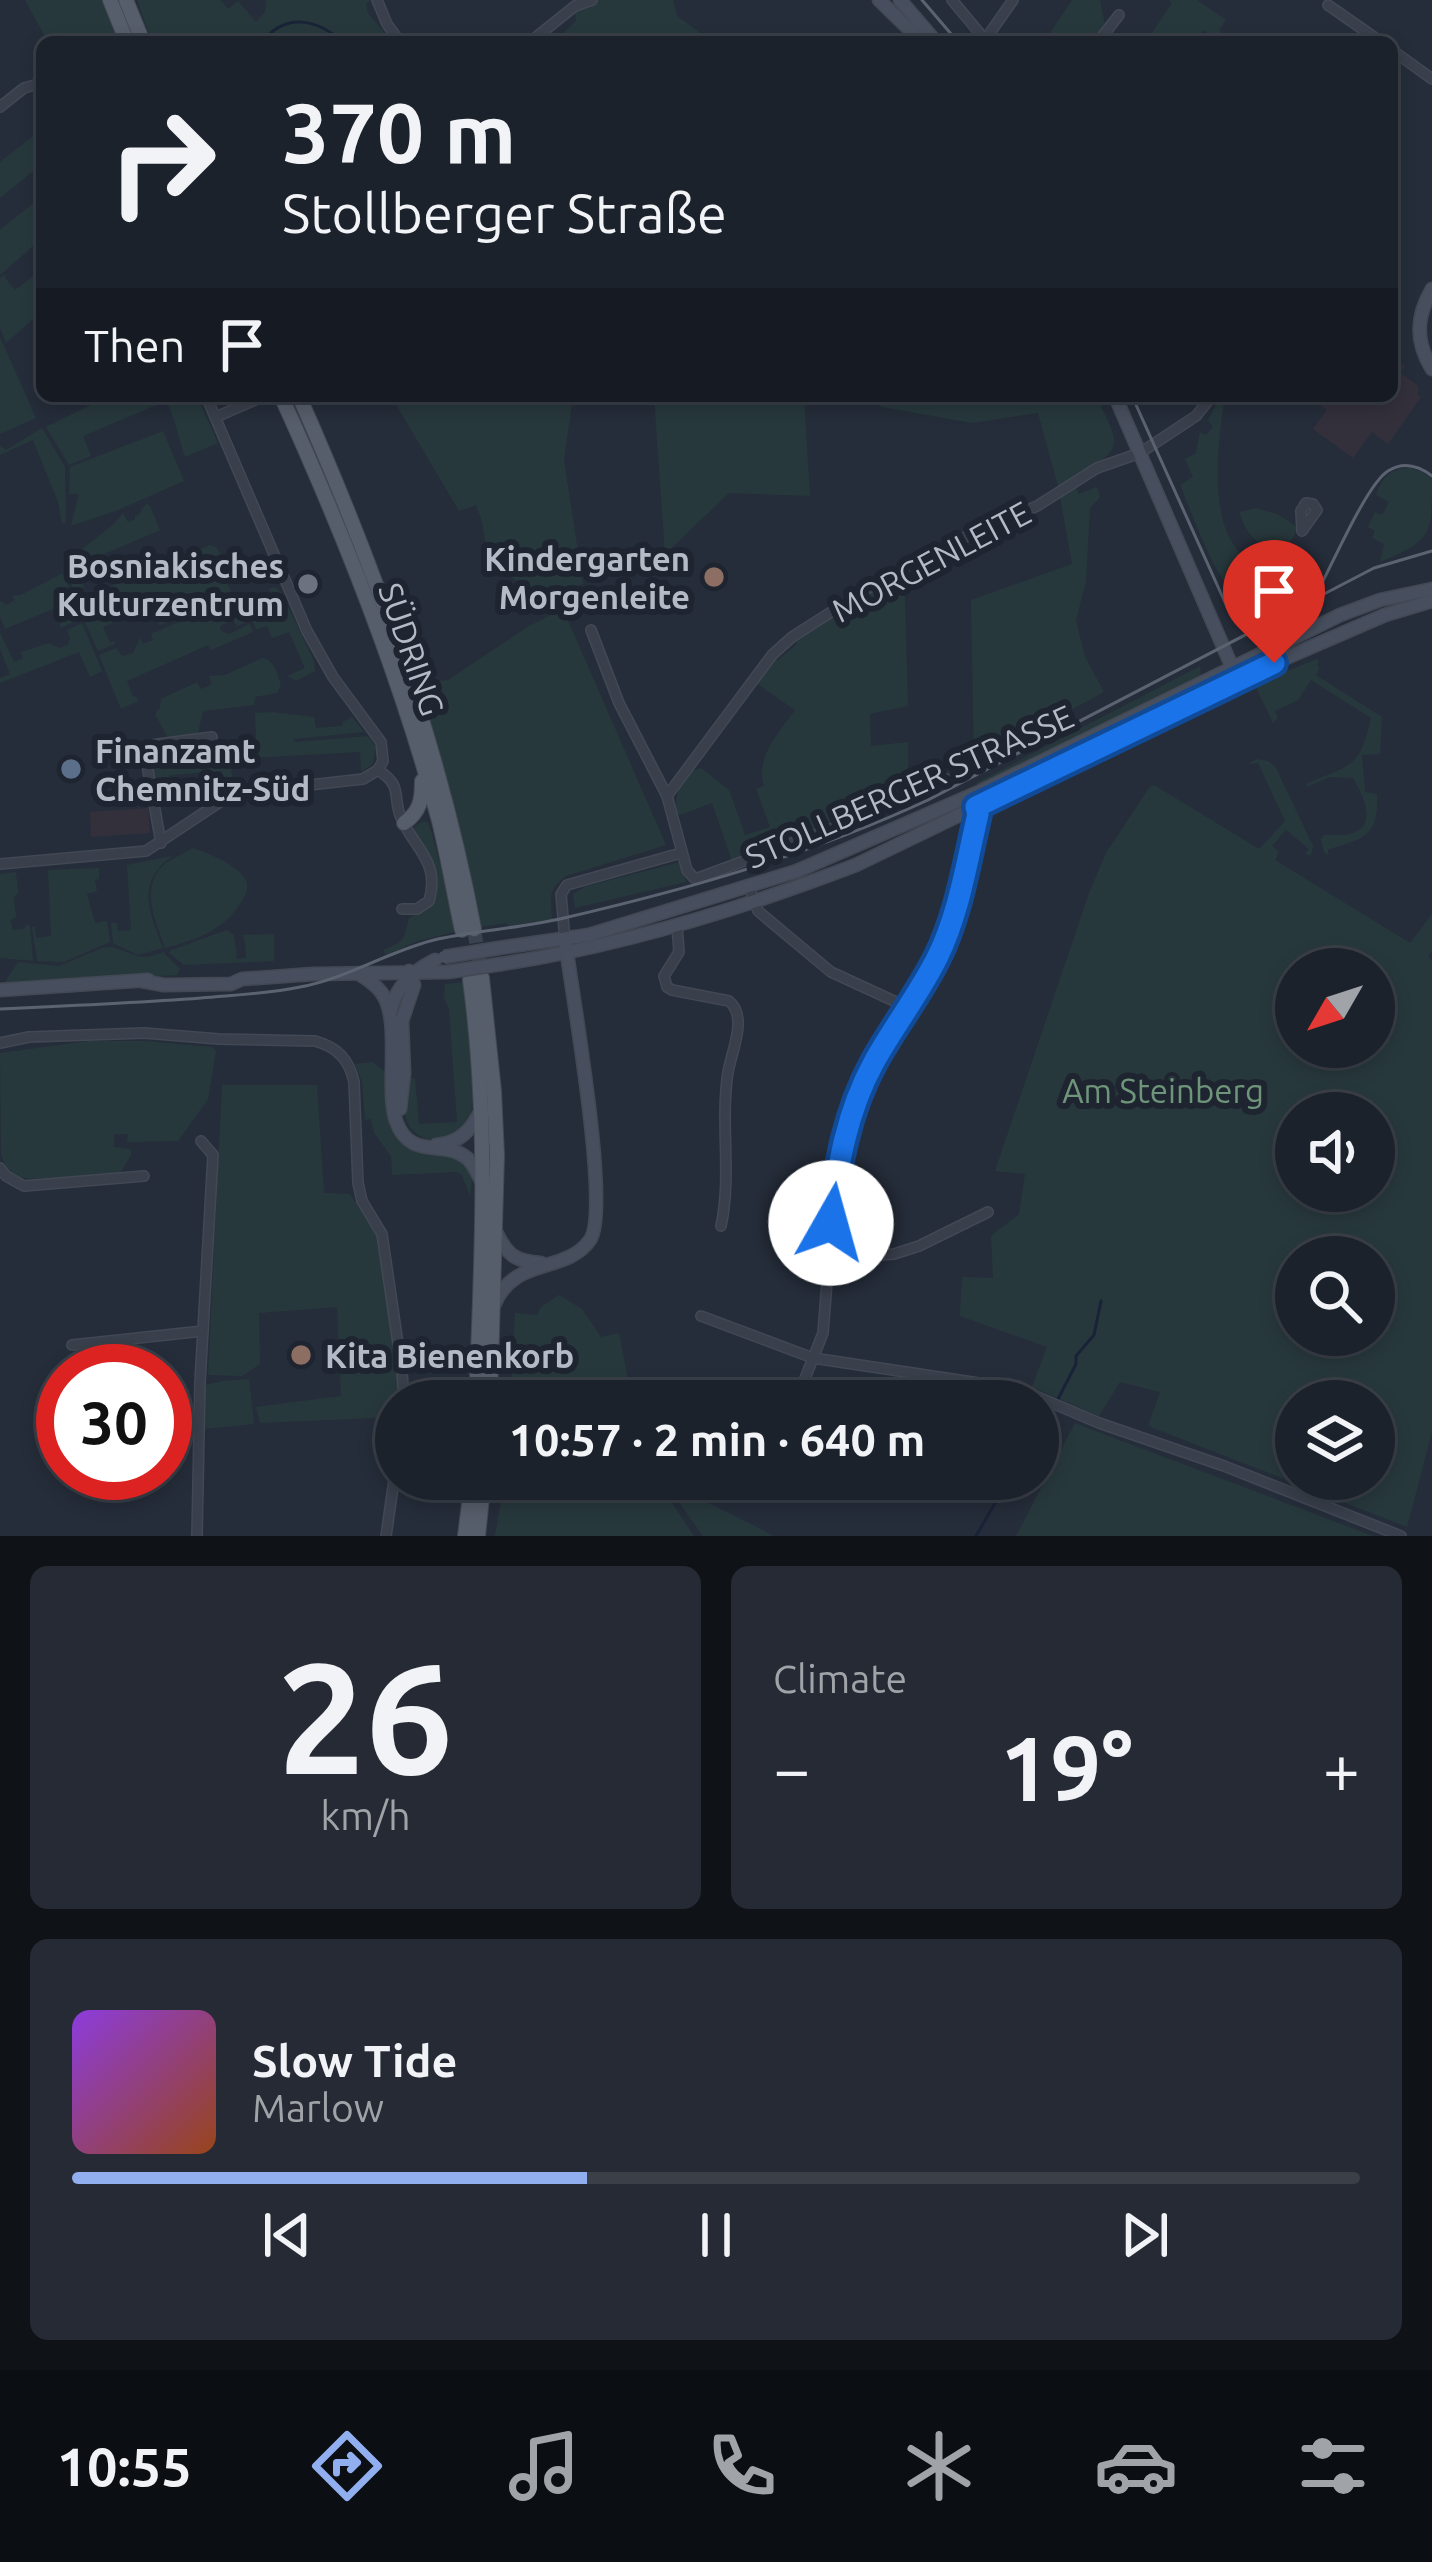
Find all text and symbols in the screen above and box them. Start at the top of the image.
icon: right [84,84,240,240]
text: 370 m [282,85,516,179]
text: Stollberger Straße [282,183,727,243]
icon: arrive [209,312,275,378]
text: Then [84,320,185,371]
street label: MORGENLEITE [826,493,1036,629]
place label: Kindergarten Morgenleite [484,540,690,615]
pin [1223,540,1325,663]
place label: Bosniakisches Kulturzentrum [57,547,284,622]
icon: arrive [1241,558,1307,624]
marker: Kindergarten Morgenleite [701,564,727,590]
marker: Bosniakisches Kulturzentrum [295,571,321,597]
street label: SÜDRING [372,578,452,720]
street label: STOLLBERGER STRASSE [739,697,1079,875]
place label: Finanzamt Chemnitz-Süd [95,732,310,807]
marker: Finanzamt Chemnitz-Süd [58,756,84,782]
north arrow [1275,948,1395,1068]
map controls [1275,948,1395,1500]
park label: Am Steinberg [1062,1072,1264,1109]
button: sound [1275,1092,1395,1212]
position arrow [768,1160,894,1286]
button: search [1275,1236,1395,1356]
place label: Kita Bienenkorb [325,1337,574,1374]
marker: Kita Bienenkorb [288,1342,314,1368]
speed limit sign: 30 [36,1344,192,1500]
button: layers [1275,1380,1395,1500]
text: 10:57 · 2 min · 640 m [509,1414,925,1465]
text: 26 [278,1629,453,1803]
text: Climate [773,1657,907,1700]
text: 19° [1000,1717,1133,1818]
text: − [773,1731,810,1805]
text: + [1323,1731,1360,1805]
text: km/h [320,1794,411,1837]
text: Slow Tide [252,2035,457,2086]
text: Marlow [252,2086,384,2129]
icon: previous [254,2202,320,2268]
icon: pause [683,2202,749,2268]
icon: next [1112,2202,1178,2268]
icon: directions [305,2424,389,2508]
icon: music [502,2424,586,2508]
icon: phone [700,2424,784,2508]
icon: climate [897,2424,981,2508]
icon: car [1094,2424,1178,2508]
icon: filters [1291,2424,1375,2508]
text: 10:55 [57,2436,192,2496]

